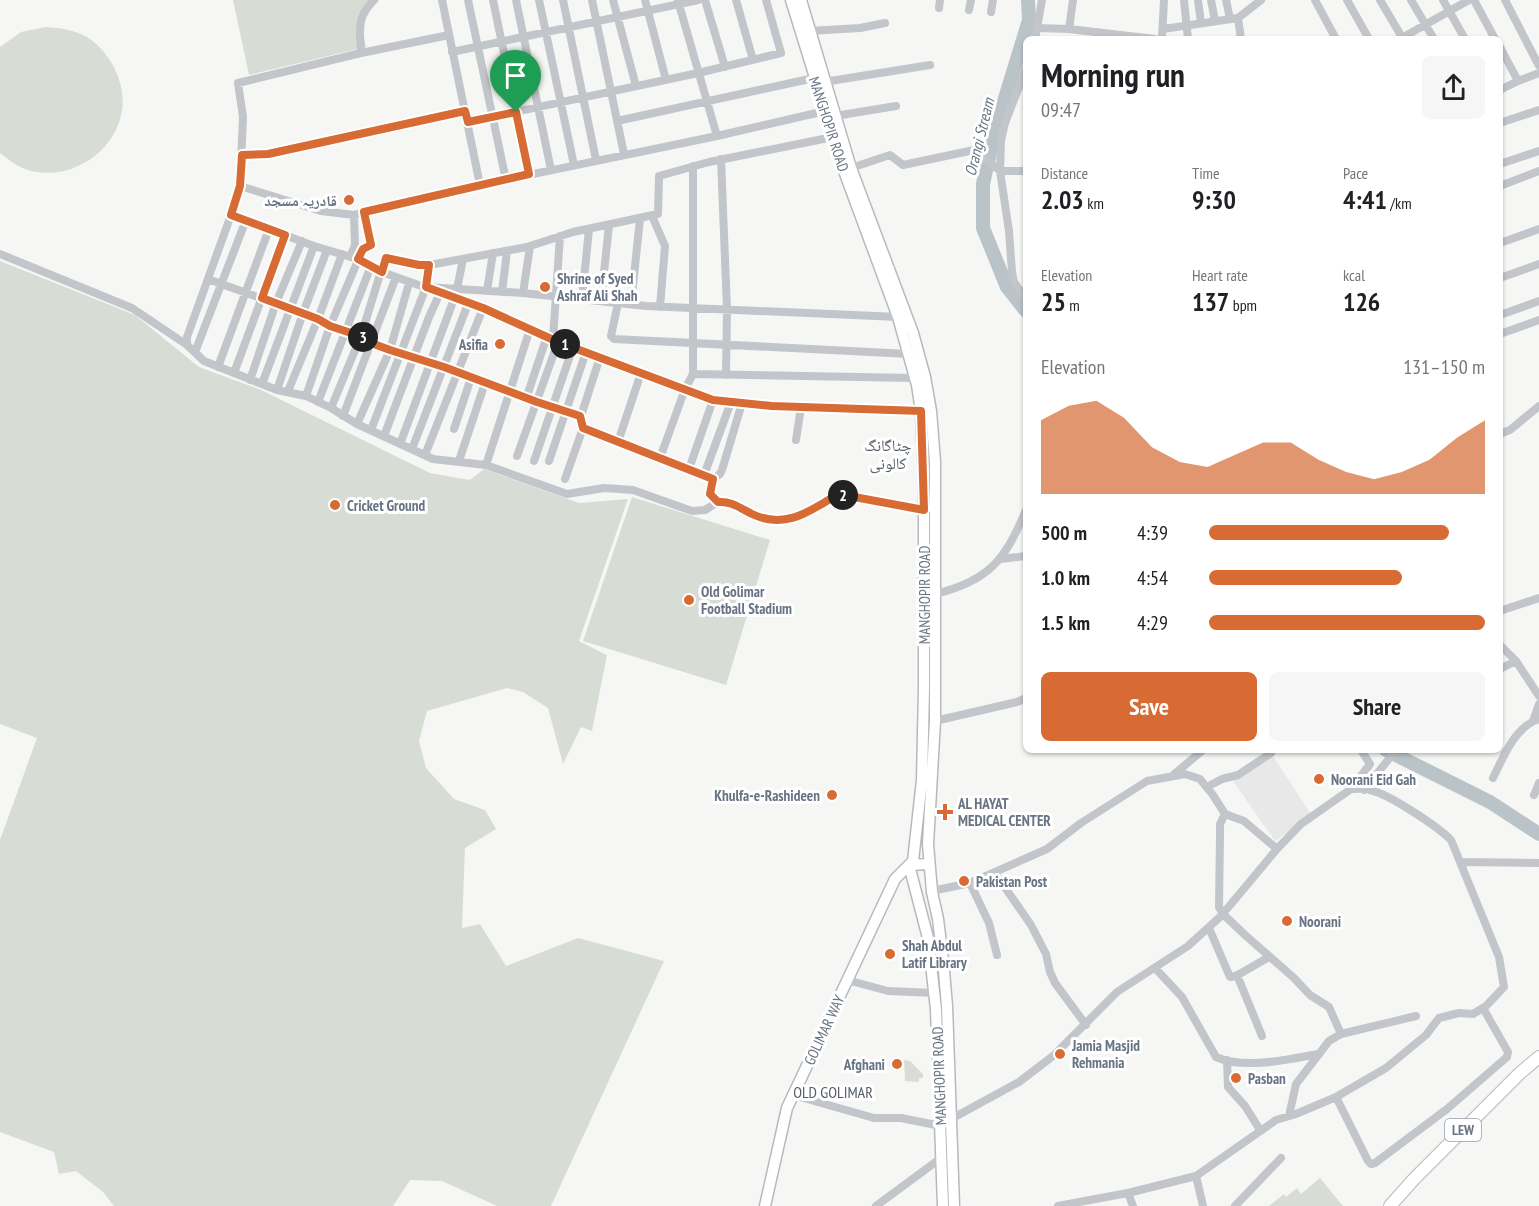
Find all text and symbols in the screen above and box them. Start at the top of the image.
pin [490,50,541,112]
text: Morning run [1041,53,1185,96]
button: share [1422,56,1485,119]
icon: arrive [499,59,532,92]
street label: MANGHOPIR ROAD [805,74,853,174]
water label: Orangi Stream [960,95,999,178]
text: 09:47 [1041,97,1081,123]
text: Distance [1041,163,1088,183]
text: Time [1192,163,1220,183]
text: Pace [1343,163,1368,183]
text: 2.03 [1041,183,1084,216]
text: 9:30 [1192,183,1236,216]
text: 4:41 [1343,183,1387,216]
place label: قادریہ مسجد [264,191,337,210]
marker: قادریہ مسجد [342,193,356,207]
text: km [1084,193,1104,213]
text: /km [1387,193,1412,213]
text: Elevation [1041,265,1092,285]
text: Heart rate [1192,265,1248,285]
text: kcal [1343,265,1365,285]
place label: Shrine of Syed Ashraf Ali Shah [556,269,638,305]
marker: Shrine of Syed Ashraf Ali Shah [538,280,552,294]
text: 25 [1041,285,1066,318]
text: 137 [1192,285,1229,318]
text: 126 [1343,285,1380,318]
text: m [1066,295,1080,315]
text: bpm [1229,295,1257,315]
pin: 3 [348,322,378,352]
text: 3 [359,327,367,347]
pin: 1 [550,329,580,359]
text: 1 [561,334,569,354]
place label: Asifia [458,335,488,354]
marker: Asifia [493,337,507,351]
text: Elevation [1041,354,1105,380]
text: 131–150 m [1403,354,1485,380]
district label: چٹاگانگ کالونی [864,435,912,474]
pin: 2 [828,480,858,510]
text: 2 [839,485,847,505]
place label: Cricket Ground [347,496,425,515]
marker: Cricket Ground [328,498,342,512]
text: 500 m [1041,520,1087,546]
text: 4:39 [1137,520,1168,546]
street label: MANGHOPIR ROAD [915,546,934,644]
text: 1.0 km [1041,565,1090,591]
text: 4:54 [1137,565,1168,591]
place label: Old Golimar Football Stadium [701,582,792,618]
marker: Old Golimar Football Stadium [682,593,696,607]
text: 1.5 km [1041,610,1090,636]
text: 4:29 [1137,610,1168,636]
button: Save [1041,672,1257,741]
button: Share [1269,672,1485,741]
place label: Noorani Eid Gah [1331,770,1416,789]
marker: Noorani Eid Gah [1312,772,1326,786]
place label: Khulfa-e-Rashideen [714,786,820,805]
marker: Khulfa-e-Rashideen [825,788,839,802]
place label: AL HAYAT MEDICAL CENTER [957,794,1051,830]
marker: AL HAYAT MEDICAL CENTER [936,803,954,821]
place label: Pakistan Post [976,872,1048,891]
marker: Pakistan Post [957,874,971,888]
place label: Noorani [1299,912,1341,931]
marker: Noorani [1280,914,1294,928]
place label: Shah Abdul Latif Library [902,936,968,972]
marker: Shah Abdul Latif Library [883,947,897,961]
street label: GOLIMAR WAY [800,992,849,1068]
street label: MANGHOPIR ROAD [928,1026,950,1126]
place label: Jamia Masjid Rehmania [1071,1036,1140,1072]
marker: Jamia Masjid Rehmania [1053,1047,1067,1061]
place label: Afghani [843,1055,885,1074]
marker: Afghani [890,1057,904,1071]
place label: Pasban [1248,1069,1286,1088]
marker: Pasban [1229,1071,1243,1085]
district label: OLD GOLIMAR [793,1082,873,1102]
road number: LEW [1445,1119,1481,1141]

